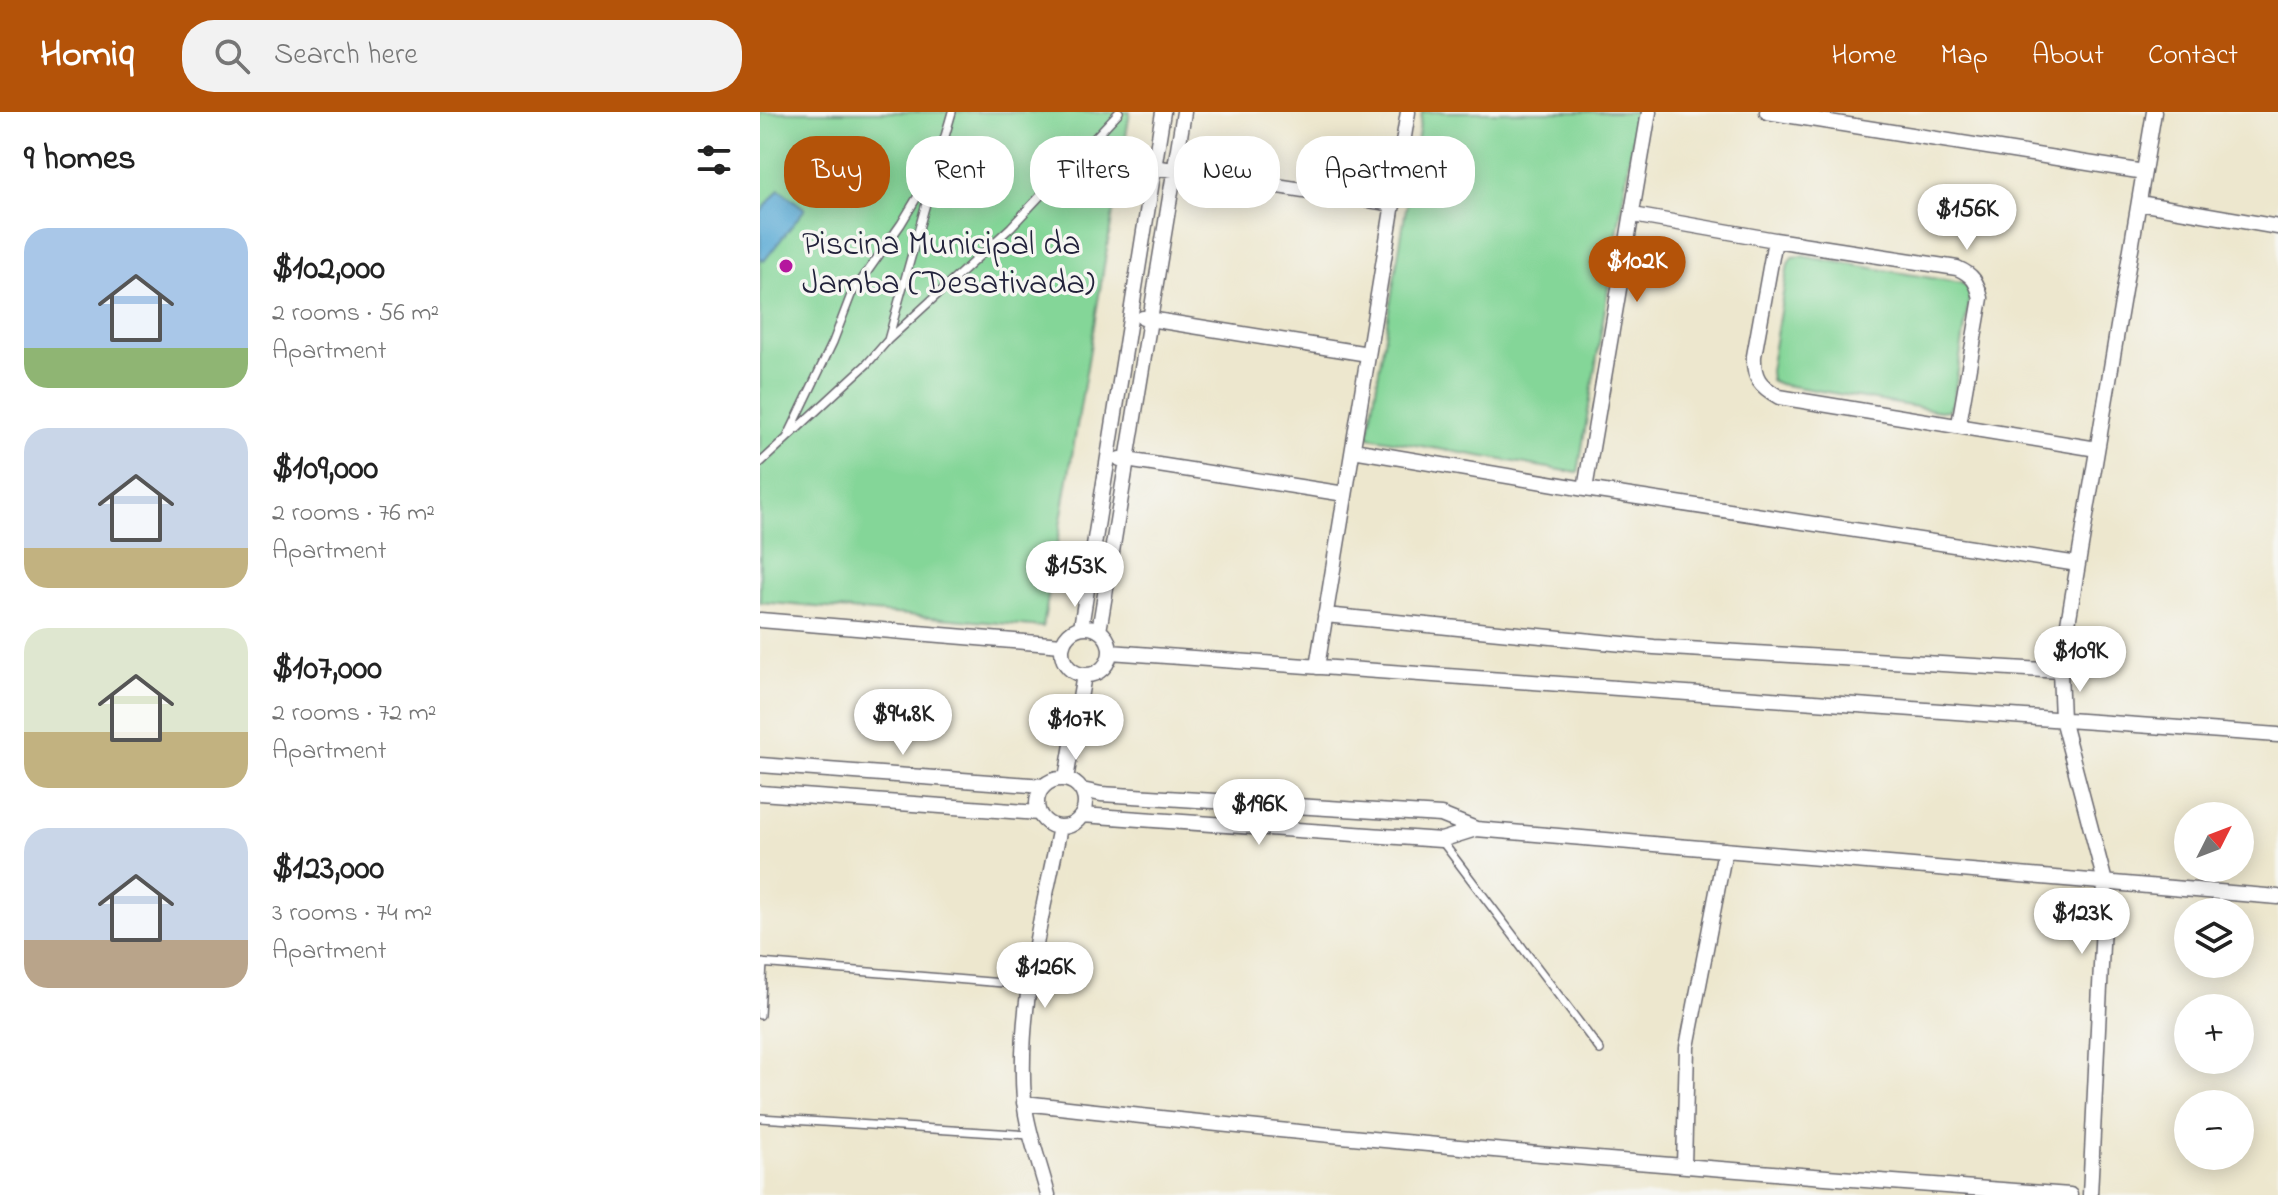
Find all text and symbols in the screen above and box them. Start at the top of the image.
search box [182,20,742,92]
text: Homiq [40,28,134,84]
icon: search [210,34,254,78]
text: Search here [274,34,418,78]
text: Home [1831,36,1897,77]
text: Map [1941,36,1988,77]
text: About [2032,36,2104,77]
text: Contact [2148,36,2238,77]
text: 9 homes [24,135,136,185]
chip: Buy [784,136,890,208]
chip: Rent [906,136,1014,208]
chip: Filters [1030,136,1158,208]
chip: New [1174,136,1280,208]
chip: Apartment [1296,136,1475,208]
icon: filters [692,138,736,182]
pin: $156K [1911,184,2023,252]
text: $156K [1936,191,1998,229]
place label: Piscina Municipal da Jamba (Desativada) [802,221,1095,310]
pin: $102K [1581,236,1693,304]
text: $102K [1607,243,1667,281]
text: $102,000 [272,245,385,295]
marker: Piscina Municipal da Jamba (Desativada) [777,257,795,275]
icon: home [88,260,184,356]
text: 2 rooms · 56 m² [272,295,439,333]
text: Apartment [272,333,386,371]
text: $109,000 [272,445,378,495]
icon: home [88,460,184,556]
text: 2 rooms · 76 m² [272,495,435,533]
text: Apartment [272,533,386,571]
pin: $153K [1019,541,1131,609]
text: $153K [1044,548,1106,586]
pin: $109K [2024,626,2136,694]
text: $109K [2052,633,2108,671]
text: $107,000 [272,645,382,695]
icon: home [88,660,184,756]
pin: $94.8K [838,689,968,757]
pin: $107K [1020,694,1132,762]
text: 2 rooms · 72 m² [272,695,437,733]
text: $94.8K [872,696,934,734]
text: $107K [1047,701,1105,739]
text: Apartment [272,733,386,771]
pin: $196K [1203,779,1315,847]
text: $196K [1231,786,1287,824]
north arrow [2174,802,2254,882]
map controls [2174,802,2254,1170]
text: $123,000 [272,845,384,895]
icon: home [88,860,184,956]
pin: $123K [2026,888,2138,956]
text: 3 rooms · 74 m² [272,895,432,933]
text: $123K [2052,895,2112,933]
button: layers [2174,898,2254,978]
text: Apartment [272,933,386,971]
pin: $126K [989,942,1101,1010]
text: $126K [1015,949,1075,987]
button: + [2174,994,2254,1074]
button: − [2174,1090,2254,1170]

